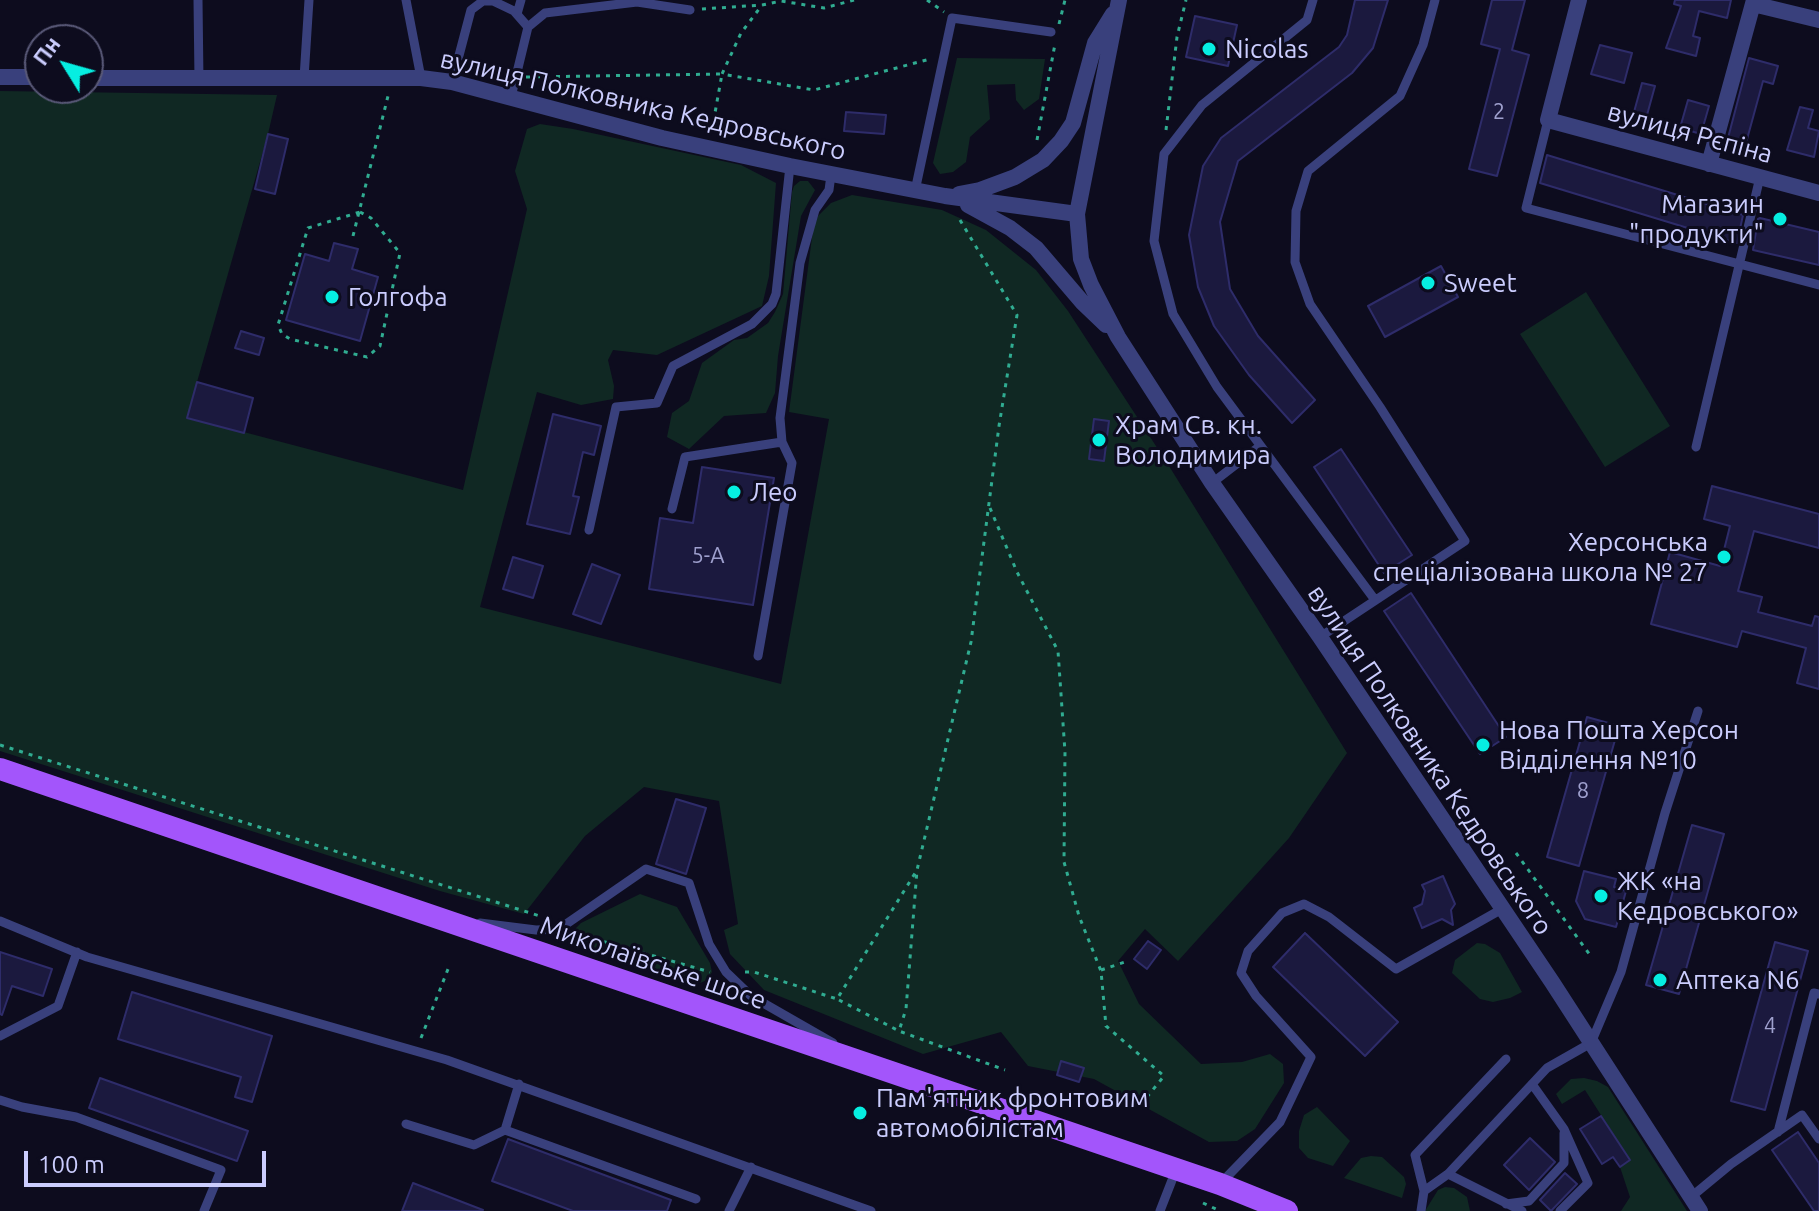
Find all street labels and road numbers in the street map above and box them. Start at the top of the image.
street label: вулиця Полковника Кедровського [437,43,849,167]
street label: вулиця Рєпіна [1604,96,1776,170]
street label: вулиця Полковника Кедровського [1301,579,1559,941]
street label: Миколаївське шосе [536,910,770,1016]

